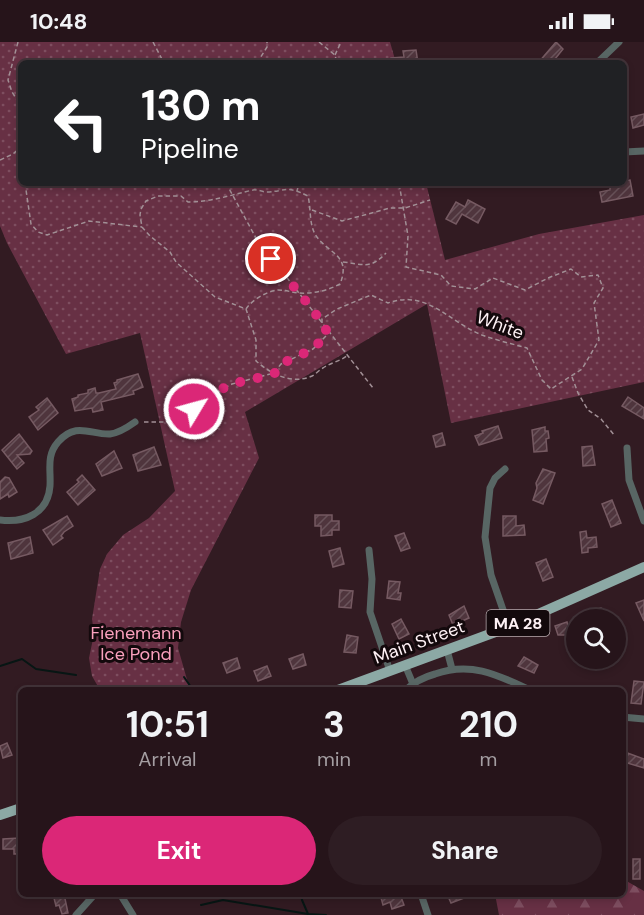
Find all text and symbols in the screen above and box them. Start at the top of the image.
text: 10:48 [30,7,87,36]
text: 130 m [141,78,261,133]
icon: left [42,84,120,162]
text: Pipeline [141,131,239,166]
pin [245,233,296,284]
icon: arrive [254,242,287,275]
street label: White [473,305,527,345]
position arrow [162,377,226,441]
map controls [566,609,626,669]
button: search [566,609,626,669]
road number: MA 28 [486,610,550,636]
street label: Main Street [370,614,468,670]
park label: Fienemann Ice Pond [90,621,182,666]
text: 10:51 [126,701,209,748]
text: 3 [323,701,345,748]
text: 210 [459,701,518,748]
text: Arrival [138,746,197,772]
text: min [317,746,351,772]
text: m [480,746,497,772]
button: Exit [42,816,316,885]
button: Share [328,816,602,885]

